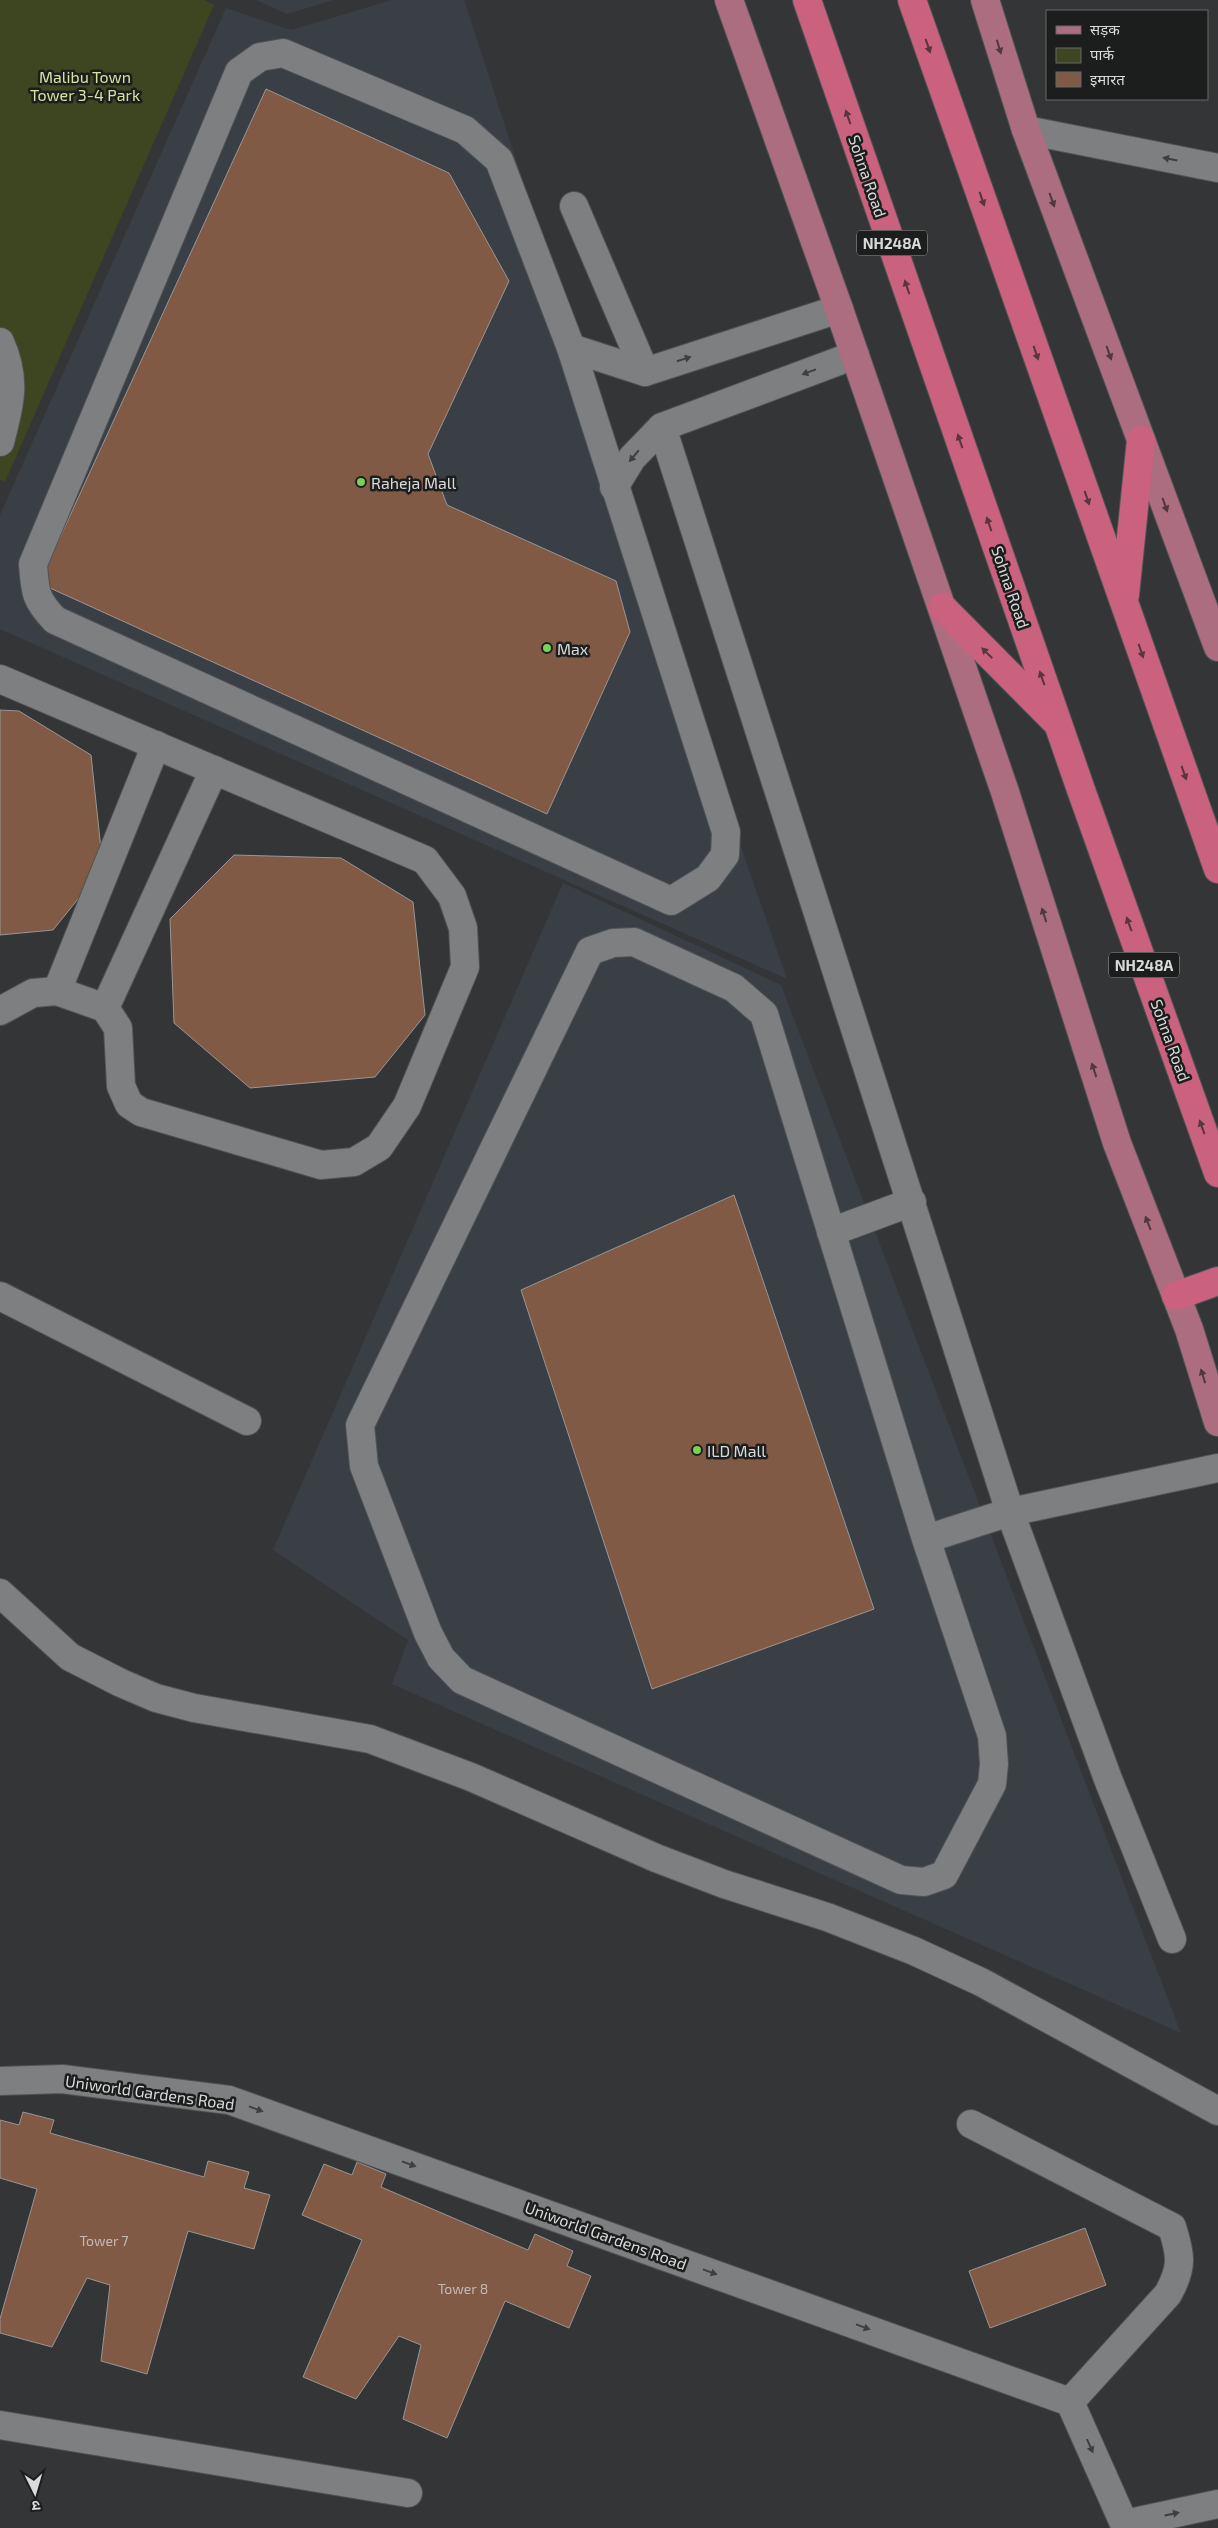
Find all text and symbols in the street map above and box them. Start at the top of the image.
legend [1046,10,1208,100]
text: सड़क [1090,20,1120,38]
one-way arrow [924,39,932,54]
one-way arrow [996,39,1004,54]
text: पार्क [1090,45,1114,63]
park label: Malibu Town Tower 3-4 Park [30,67,140,104]
text: इमारत [1090,70,1125,88]
one-way arrow [844,110,851,125]
street label: Sohna Road [845,132,891,220]
one-way arrow [1162,154,1178,162]
one-way arrow [979,192,986,207]
one-way arrow [1049,193,1056,208]
road number: NH248A [857,230,927,256]
one-way arrow [903,280,910,295]
one-way arrow [1033,345,1040,360]
one-way arrow [1105,345,1113,360]
one-way arrow [677,355,692,363]
one-way arrow [801,368,816,376]
one-way arrow [956,433,964,448]
one-way arrow [629,449,640,462]
place label: Raheja Mall [371,473,456,493]
marker: Raheja Mall [355,476,367,488]
one-way arrow [1083,491,1091,506]
one-way arrow [1161,498,1169,513]
one-way arrow [985,517,992,532]
street label: Sohna Road [988,543,1034,631]
place label: Max [557,639,589,658]
marker: Max [541,642,553,654]
one-way arrow [1137,644,1145,659]
one-way arrow [981,647,993,659]
one-way arrow [1038,670,1046,685]
one-way arrow [1181,765,1188,780]
one-way arrow [1040,907,1048,922]
one-way arrow [1125,917,1132,932]
road number: NH248A [1109,952,1179,978]
street label: Sohna Road [1147,996,1195,1084]
one-way arrow [1089,1062,1097,1077]
one-way arrow [1198,1119,1205,1134]
one-way arrow [1143,1216,1151,1230]
one-way arrow [1199,1368,1207,1383]
place label: ILD Mall [707,1441,766,1460]
marker: ILD Mall [691,1444,703,1456]
street label: Uniworld Gardens Road [64,2071,236,2113]
one-way arrow [249,2105,264,2113]
one-way arrow [402,2160,417,2168]
street label: Uniworld Gardens Road [523,2197,689,2273]
house number: Tower 7 [79,2232,129,2249]
one-way arrow [703,2268,718,2276]
house number: Tower 8 [438,2280,488,2297]
one-way arrow [856,2323,871,2331]
one-way arrow [1086,2439,1094,2453]
north arrow [10,2468,60,2518]
text: उ [31,2498,41,2515]
one-way arrow [1164,2510,1179,2518]

